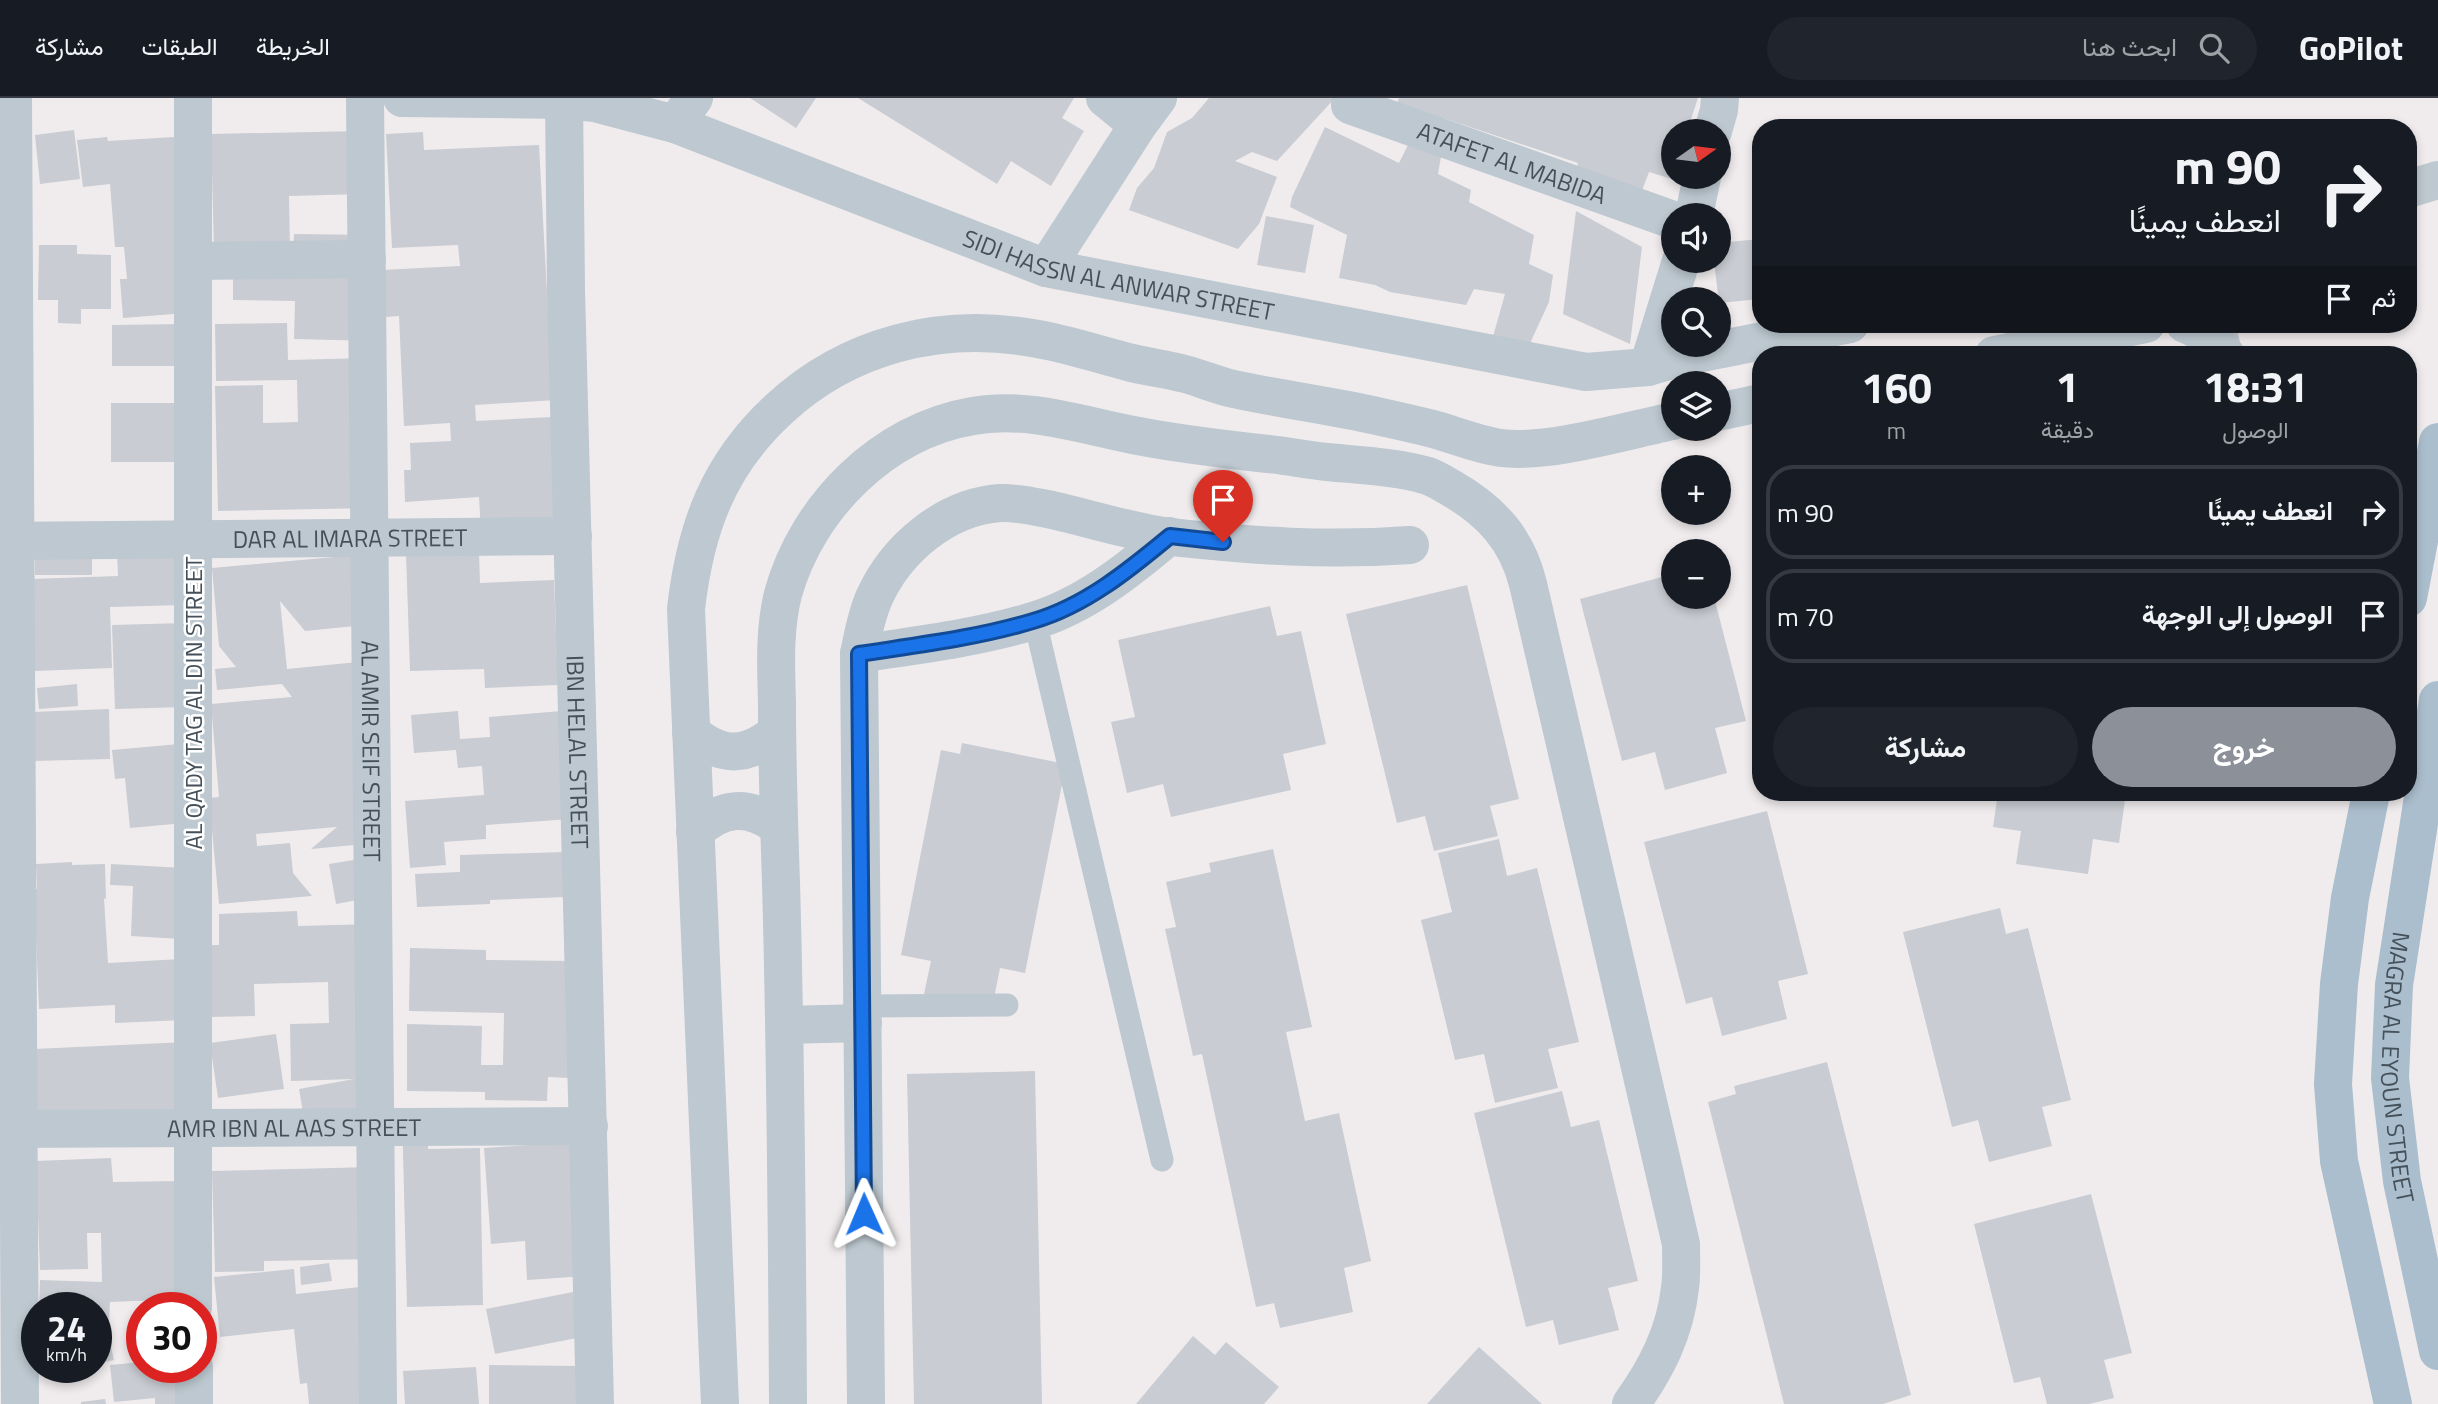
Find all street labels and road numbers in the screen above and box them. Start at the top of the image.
street label: ATAFET AL MABIDA [1412,112,1612,213]
street label: SIDI HASSN AL ANWAR STREET [958,219,1278,330]
street label: DAR AL IMARA STREET [232,519,468,557]
street label: AL QADY TAG AL DIN STREET [175,556,211,850]
street label: AL AMIR SEIF STREET [352,640,391,862]
street label: IBN HELAL STREET [558,654,599,850]
street label: MAGRA AL EYOUN STREET [2371,929,2424,1207]
street label: AMR IBN AL AAS STREET [167,1109,422,1146]

